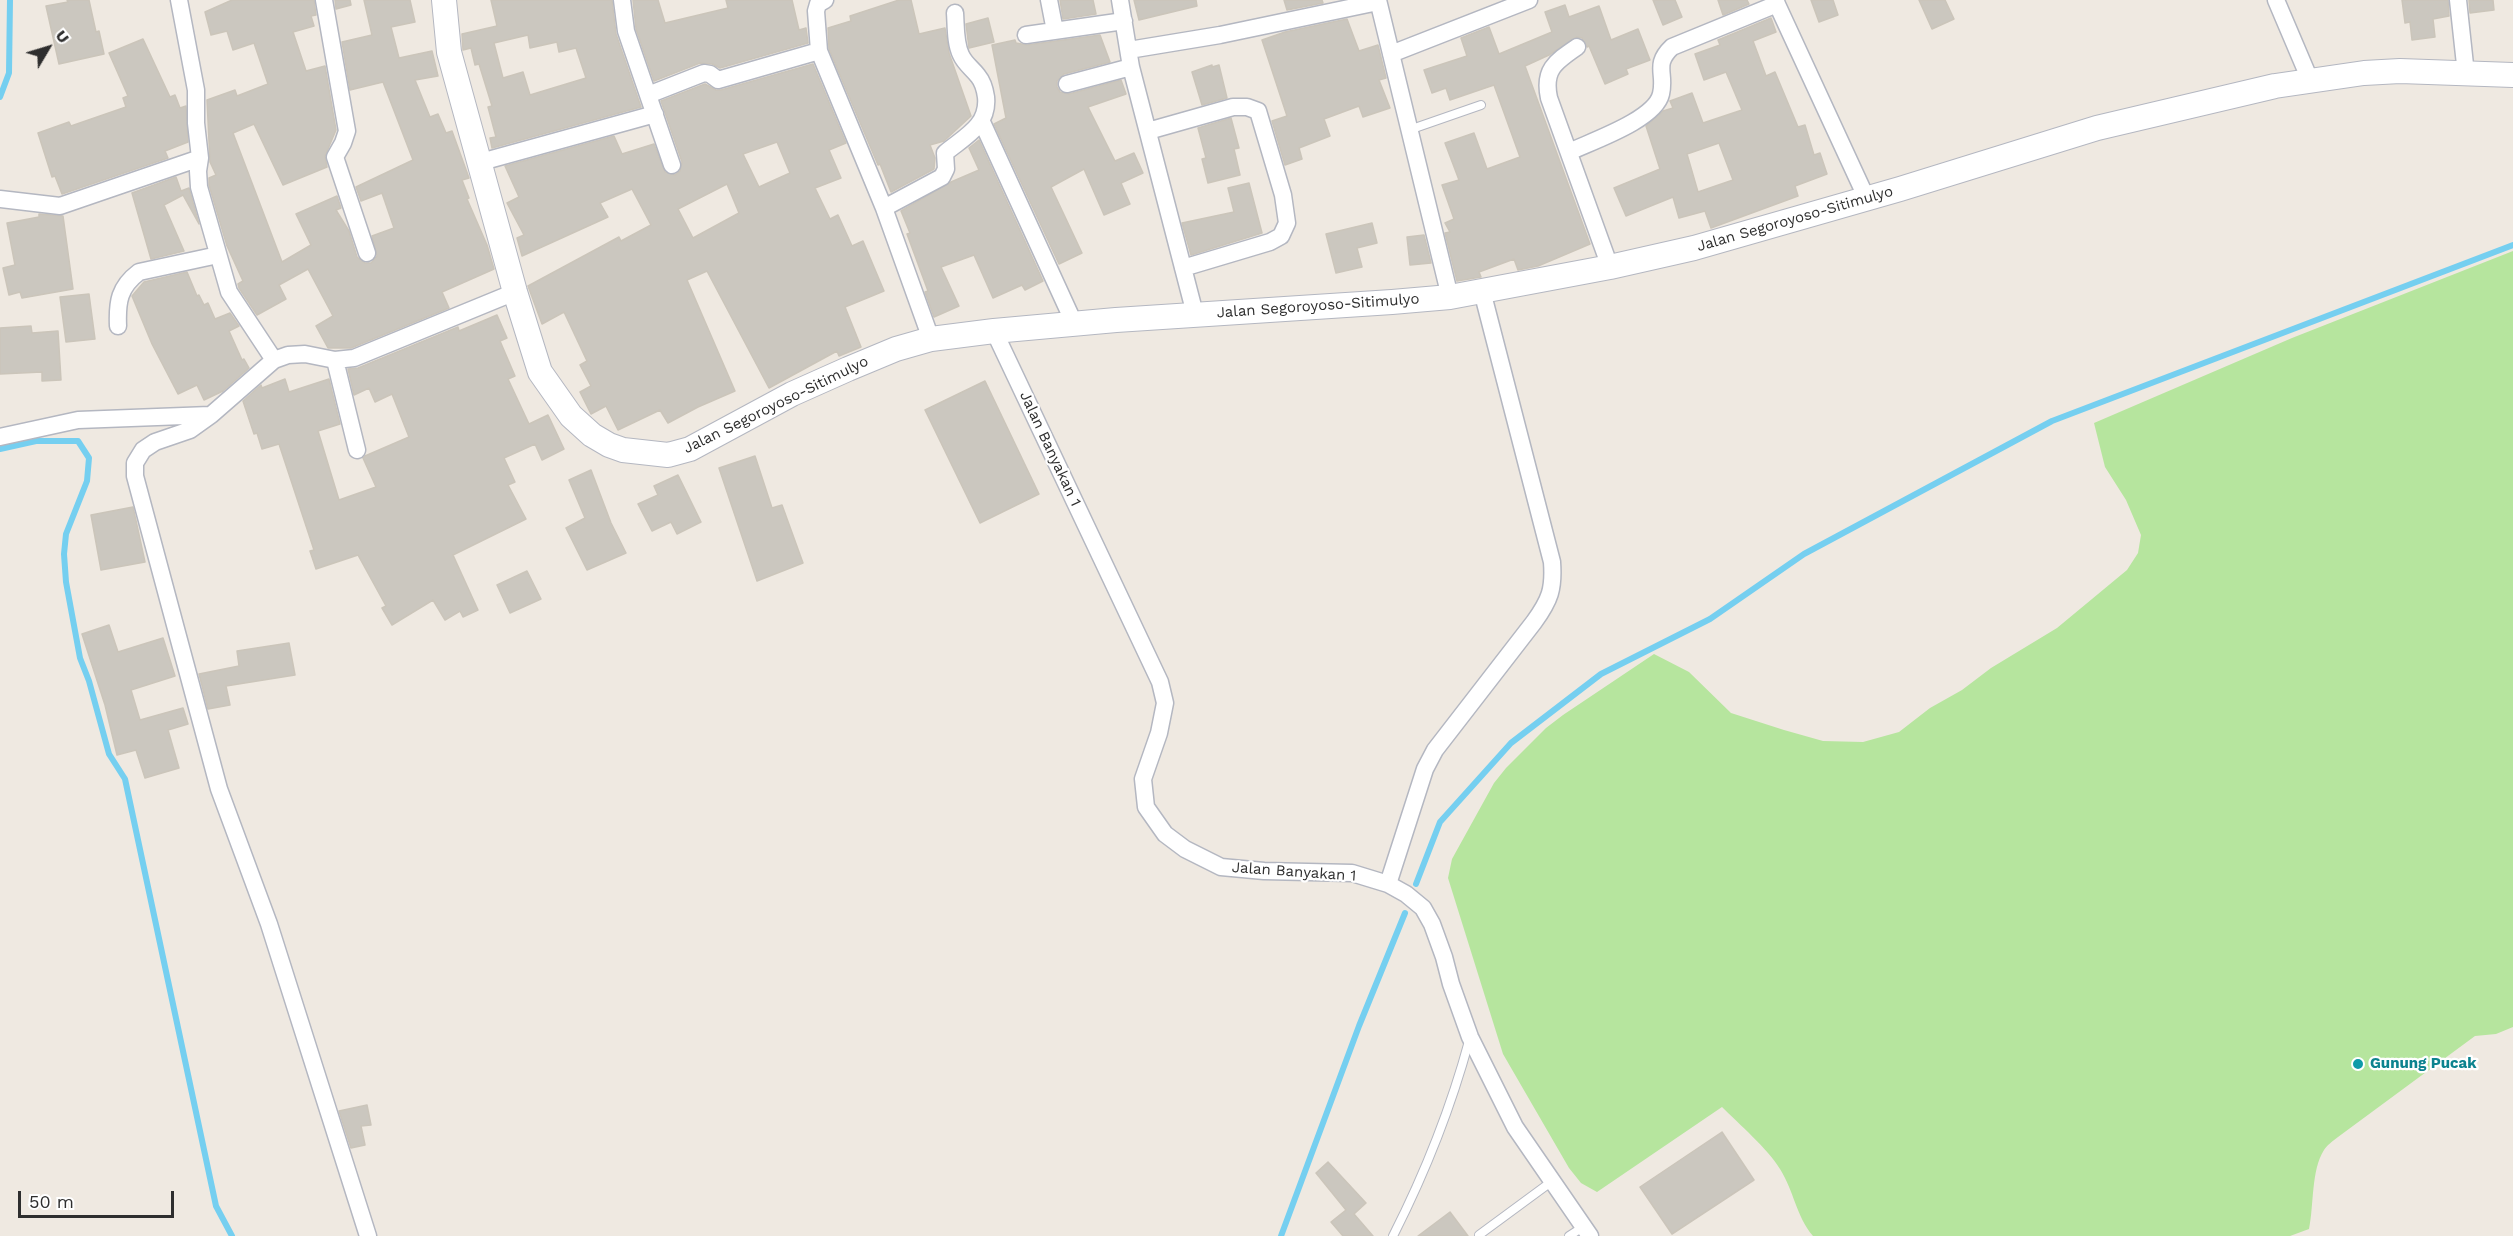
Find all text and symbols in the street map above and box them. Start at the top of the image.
north arrow [18,18,78,78]
text: U [52,26,74,47]
street label: Jalan Segoroyoso-Sitimulyo [1695,182,1895,256]
street label: Jalan Segoroyoso-Sitimulyo [1216,290,1420,322]
street label: Jalan Segoroyoso-Sitimulyo [681,352,871,458]
street label: Jalan Banyakan 1 [1015,389,1085,509]
street label: Jalan Banyakan 1 [1231,859,1357,885]
place label: Gunung Pucak [2370,1055,2477,1073]
marker: Gunung Pucak [2351,1057,2365,1071]
scale bar [21,1179,177,1217]
text: 50 m [29,1191,74,1212]

